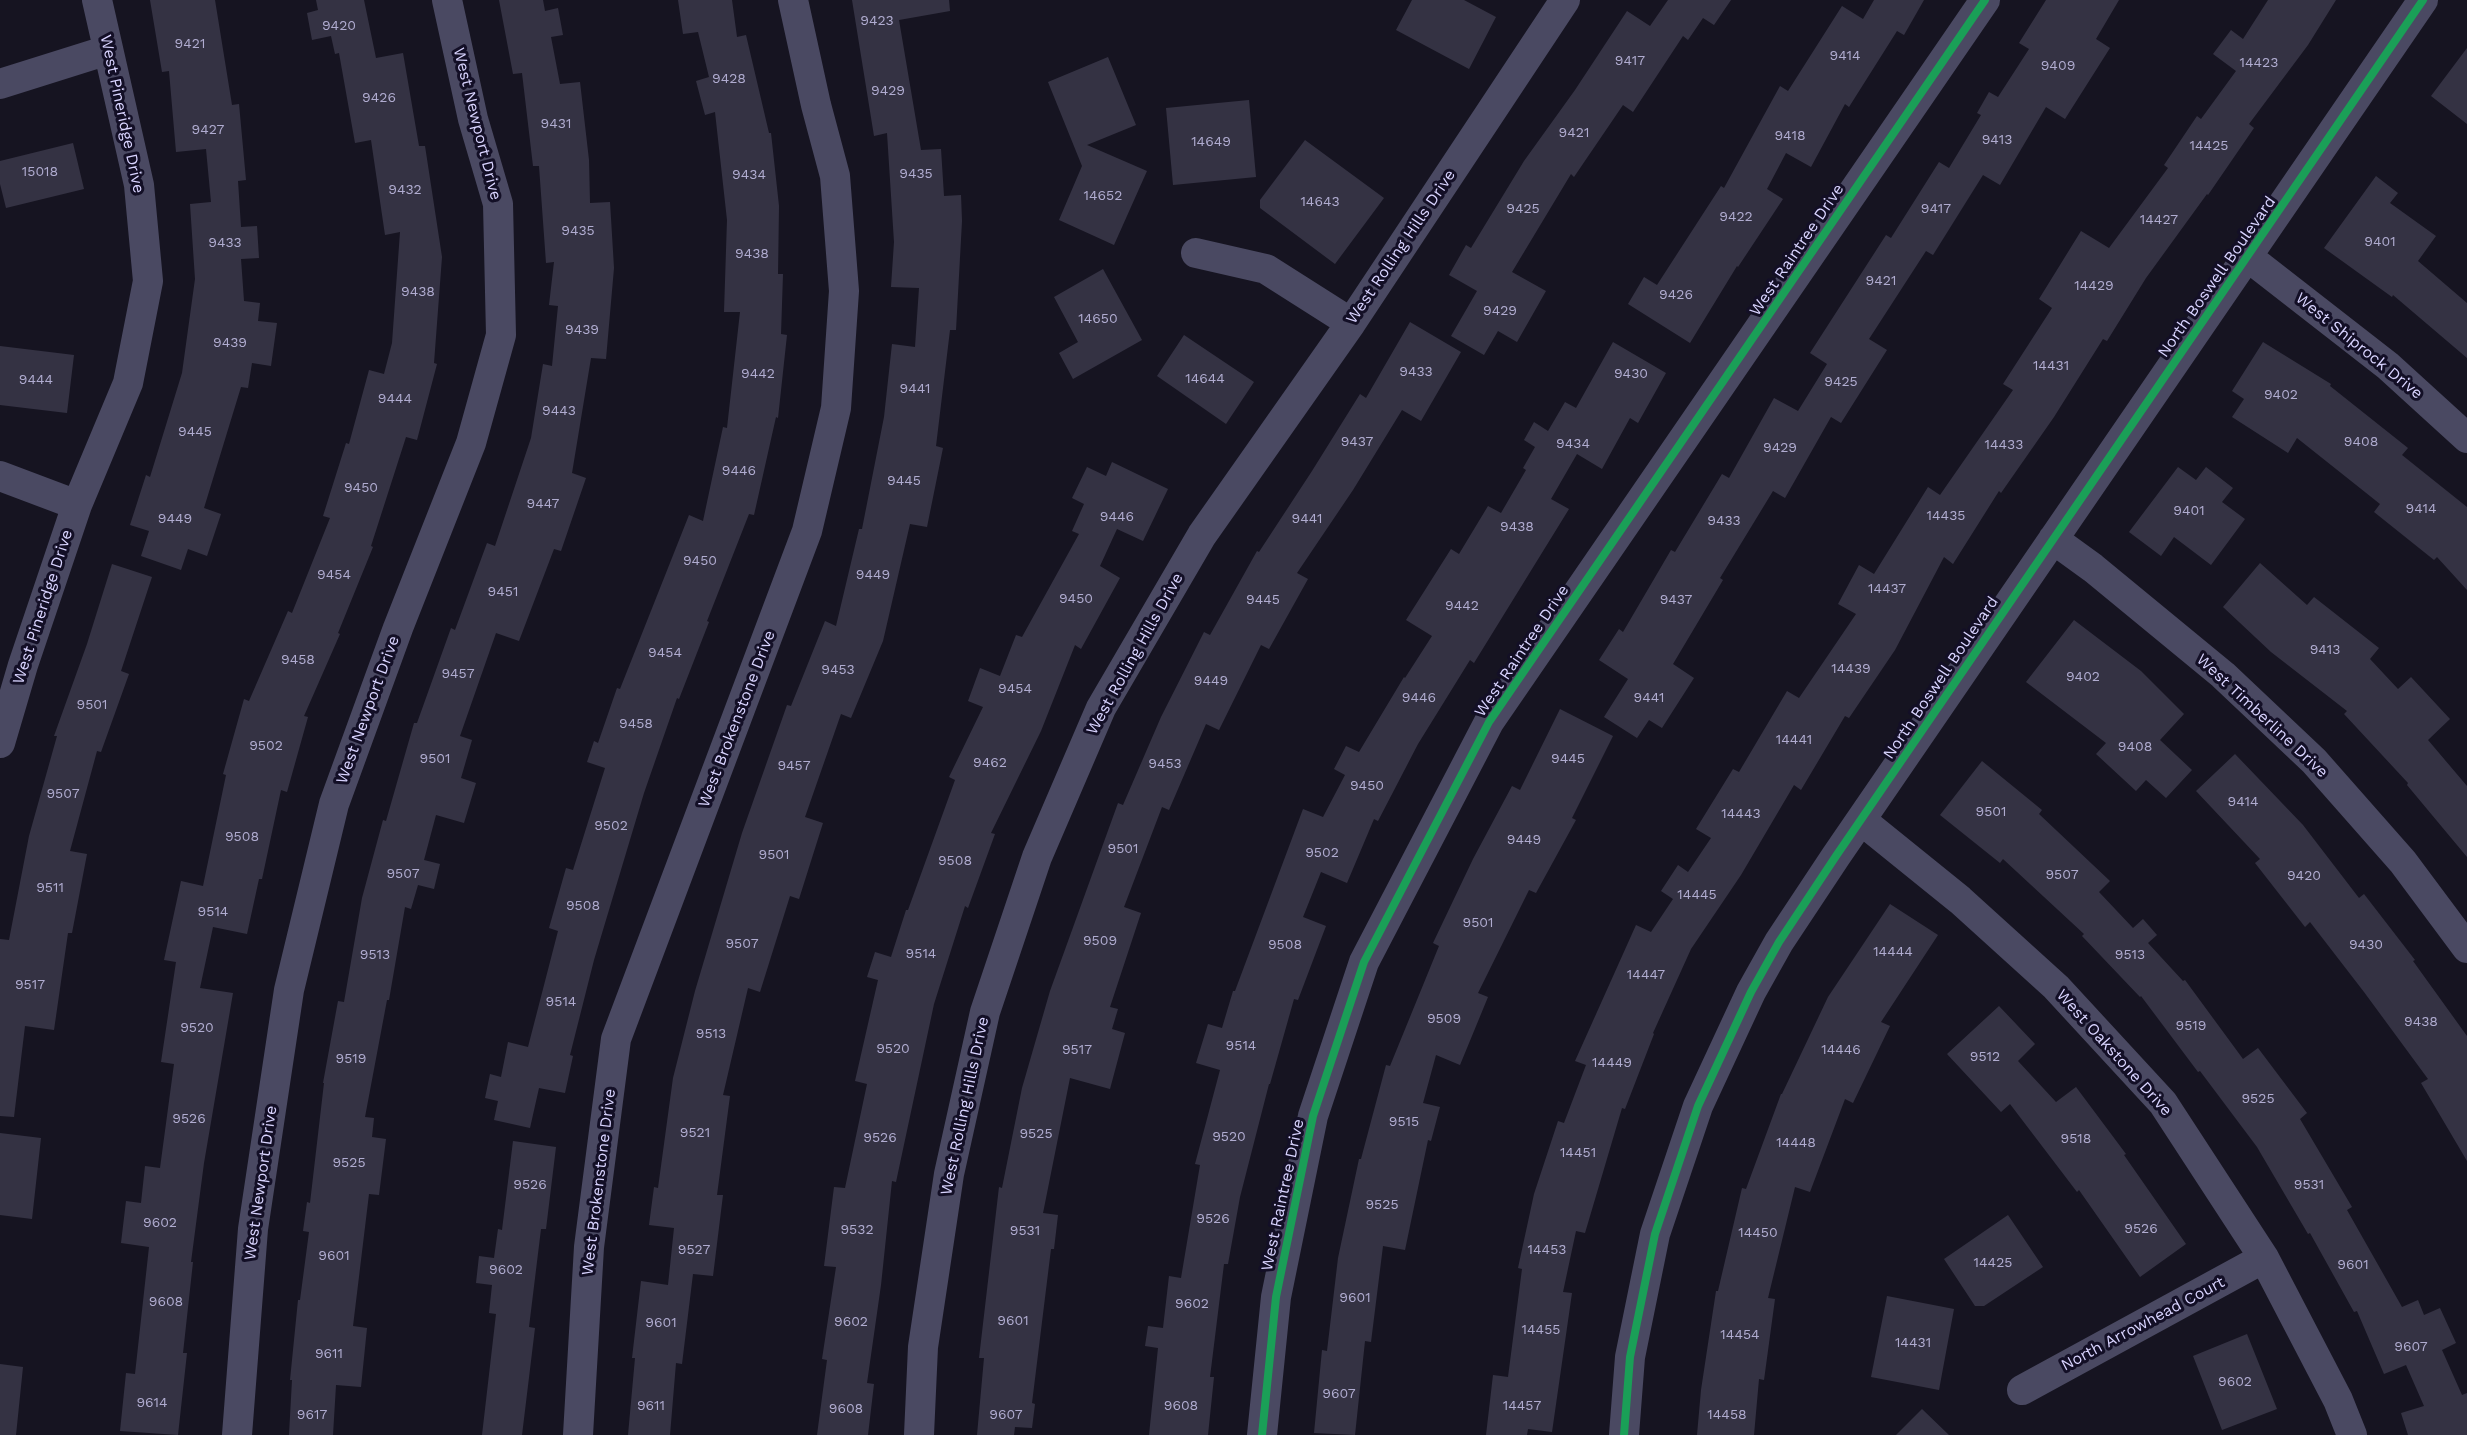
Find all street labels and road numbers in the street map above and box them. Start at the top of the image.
street label: West Pineridge Drive [96,33,148,195]
street label: West Newport Drive [449,46,505,202]
street label: West Rolling Hills Drive [1342,166,1460,328]
street label: West Raintree Drive [1746,180,1848,320]
street label: North Boswell Boulevard [2154,193,2280,361]
street label: West Shiprock Drive [2291,289,2427,403]
street label: West Pineridge Drive [9,527,77,687]
street label: West Rolling Hills Drive [1082,570,1188,738]
street label: West Raintree Drive [1471,581,1573,721]
street label: North Boswell Boulevard [1879,593,2003,763]
street label: West Brokenstone Drive [694,628,780,810]
street label: West Newport Drive [332,633,404,787]
street label: West Timberline Drive [2192,650,2332,782]
street label: West Oakstone Drive [2052,986,2176,1120]
street label: West Rolling Hills Drive [937,1015,993,1197]
street label: West Brokenstone Drive [578,1088,620,1276]
street label: West Newport Drive [241,1104,281,1262]
street label: West Raintree Drive [1257,1117,1309,1273]
street label: North Arrowhead Court [2058,1273,2228,1375]

